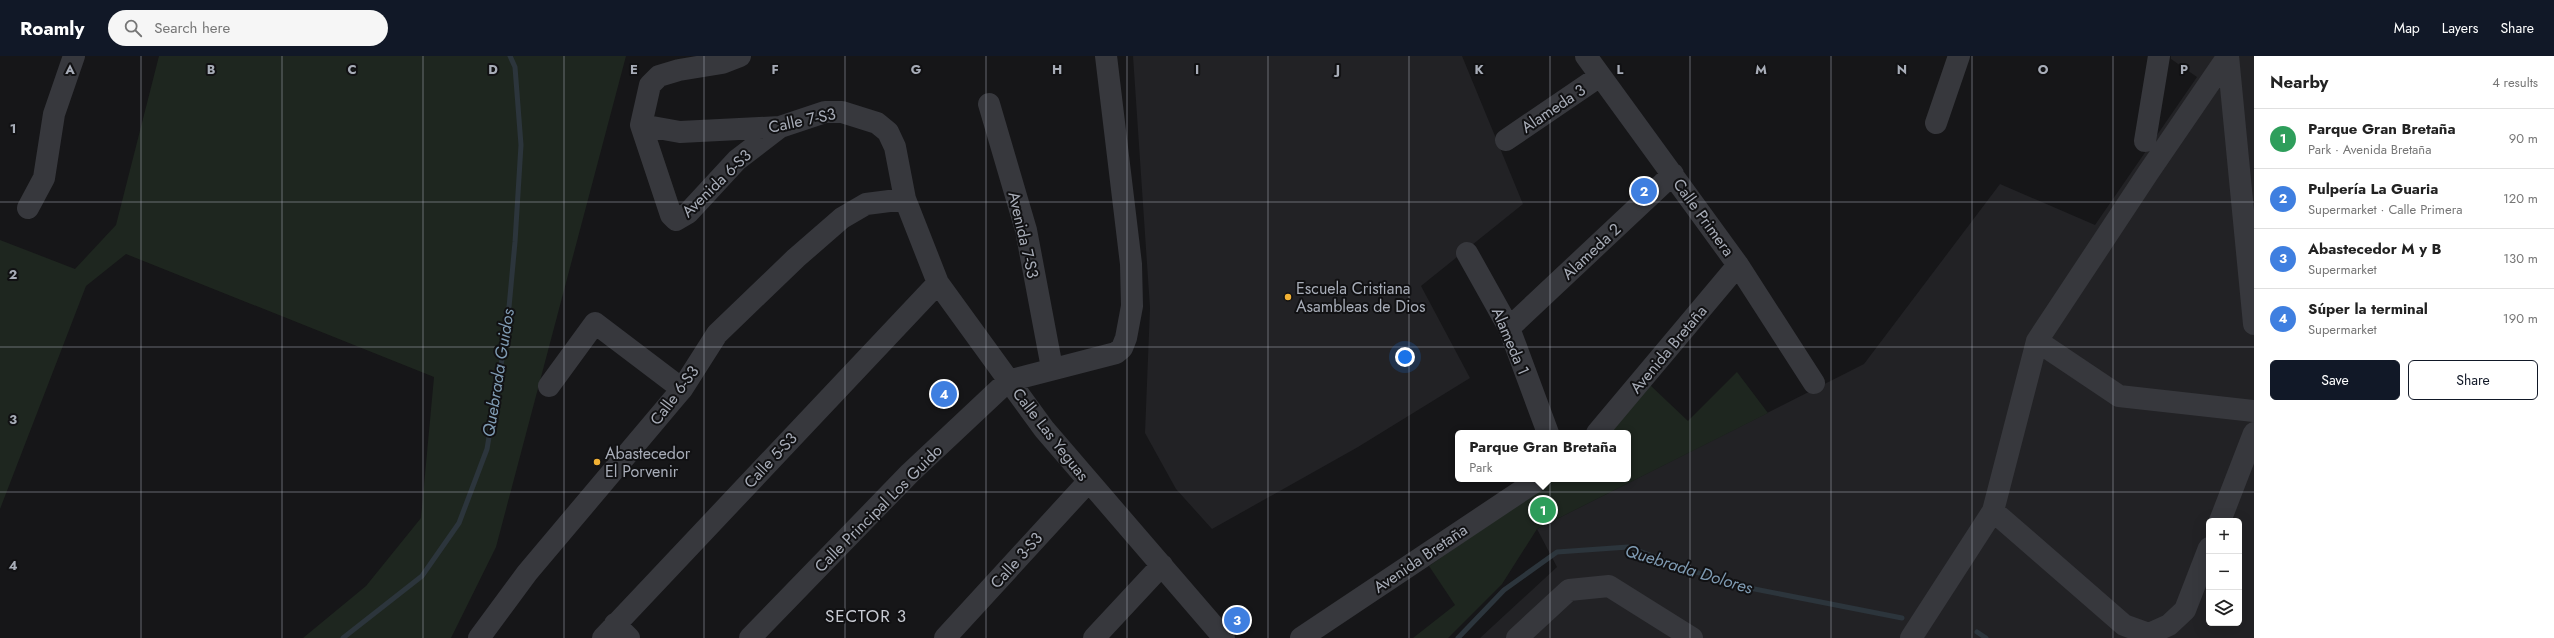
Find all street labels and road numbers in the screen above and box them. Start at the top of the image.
street label: Alameda 3 [1517,78,1590,138]
street label: Calle 7-S3 [766,102,838,139]
street label: Avenida 6-S3 [676,144,757,223]
street label: Calle Primera [1668,174,1740,261]
street label: Avenida 7-S3 [1002,190,1045,281]
street label: Alameda 2 [1557,218,1626,285]
street label: Avenida Bretaña [1625,300,1712,398]
street label: Alameda 1 [1486,304,1535,379]
street label: Calle 6-S3 [644,361,705,430]
street label: Calle Las Yeguas [1007,383,1094,486]
street label: Calle 5-S3 [738,427,802,493]
street label: Calle Principal Los Guido [809,439,948,578]
street label: Avenida Bretaña [1369,518,1472,598]
street label: Calle 3-S3 [985,527,1048,594]

